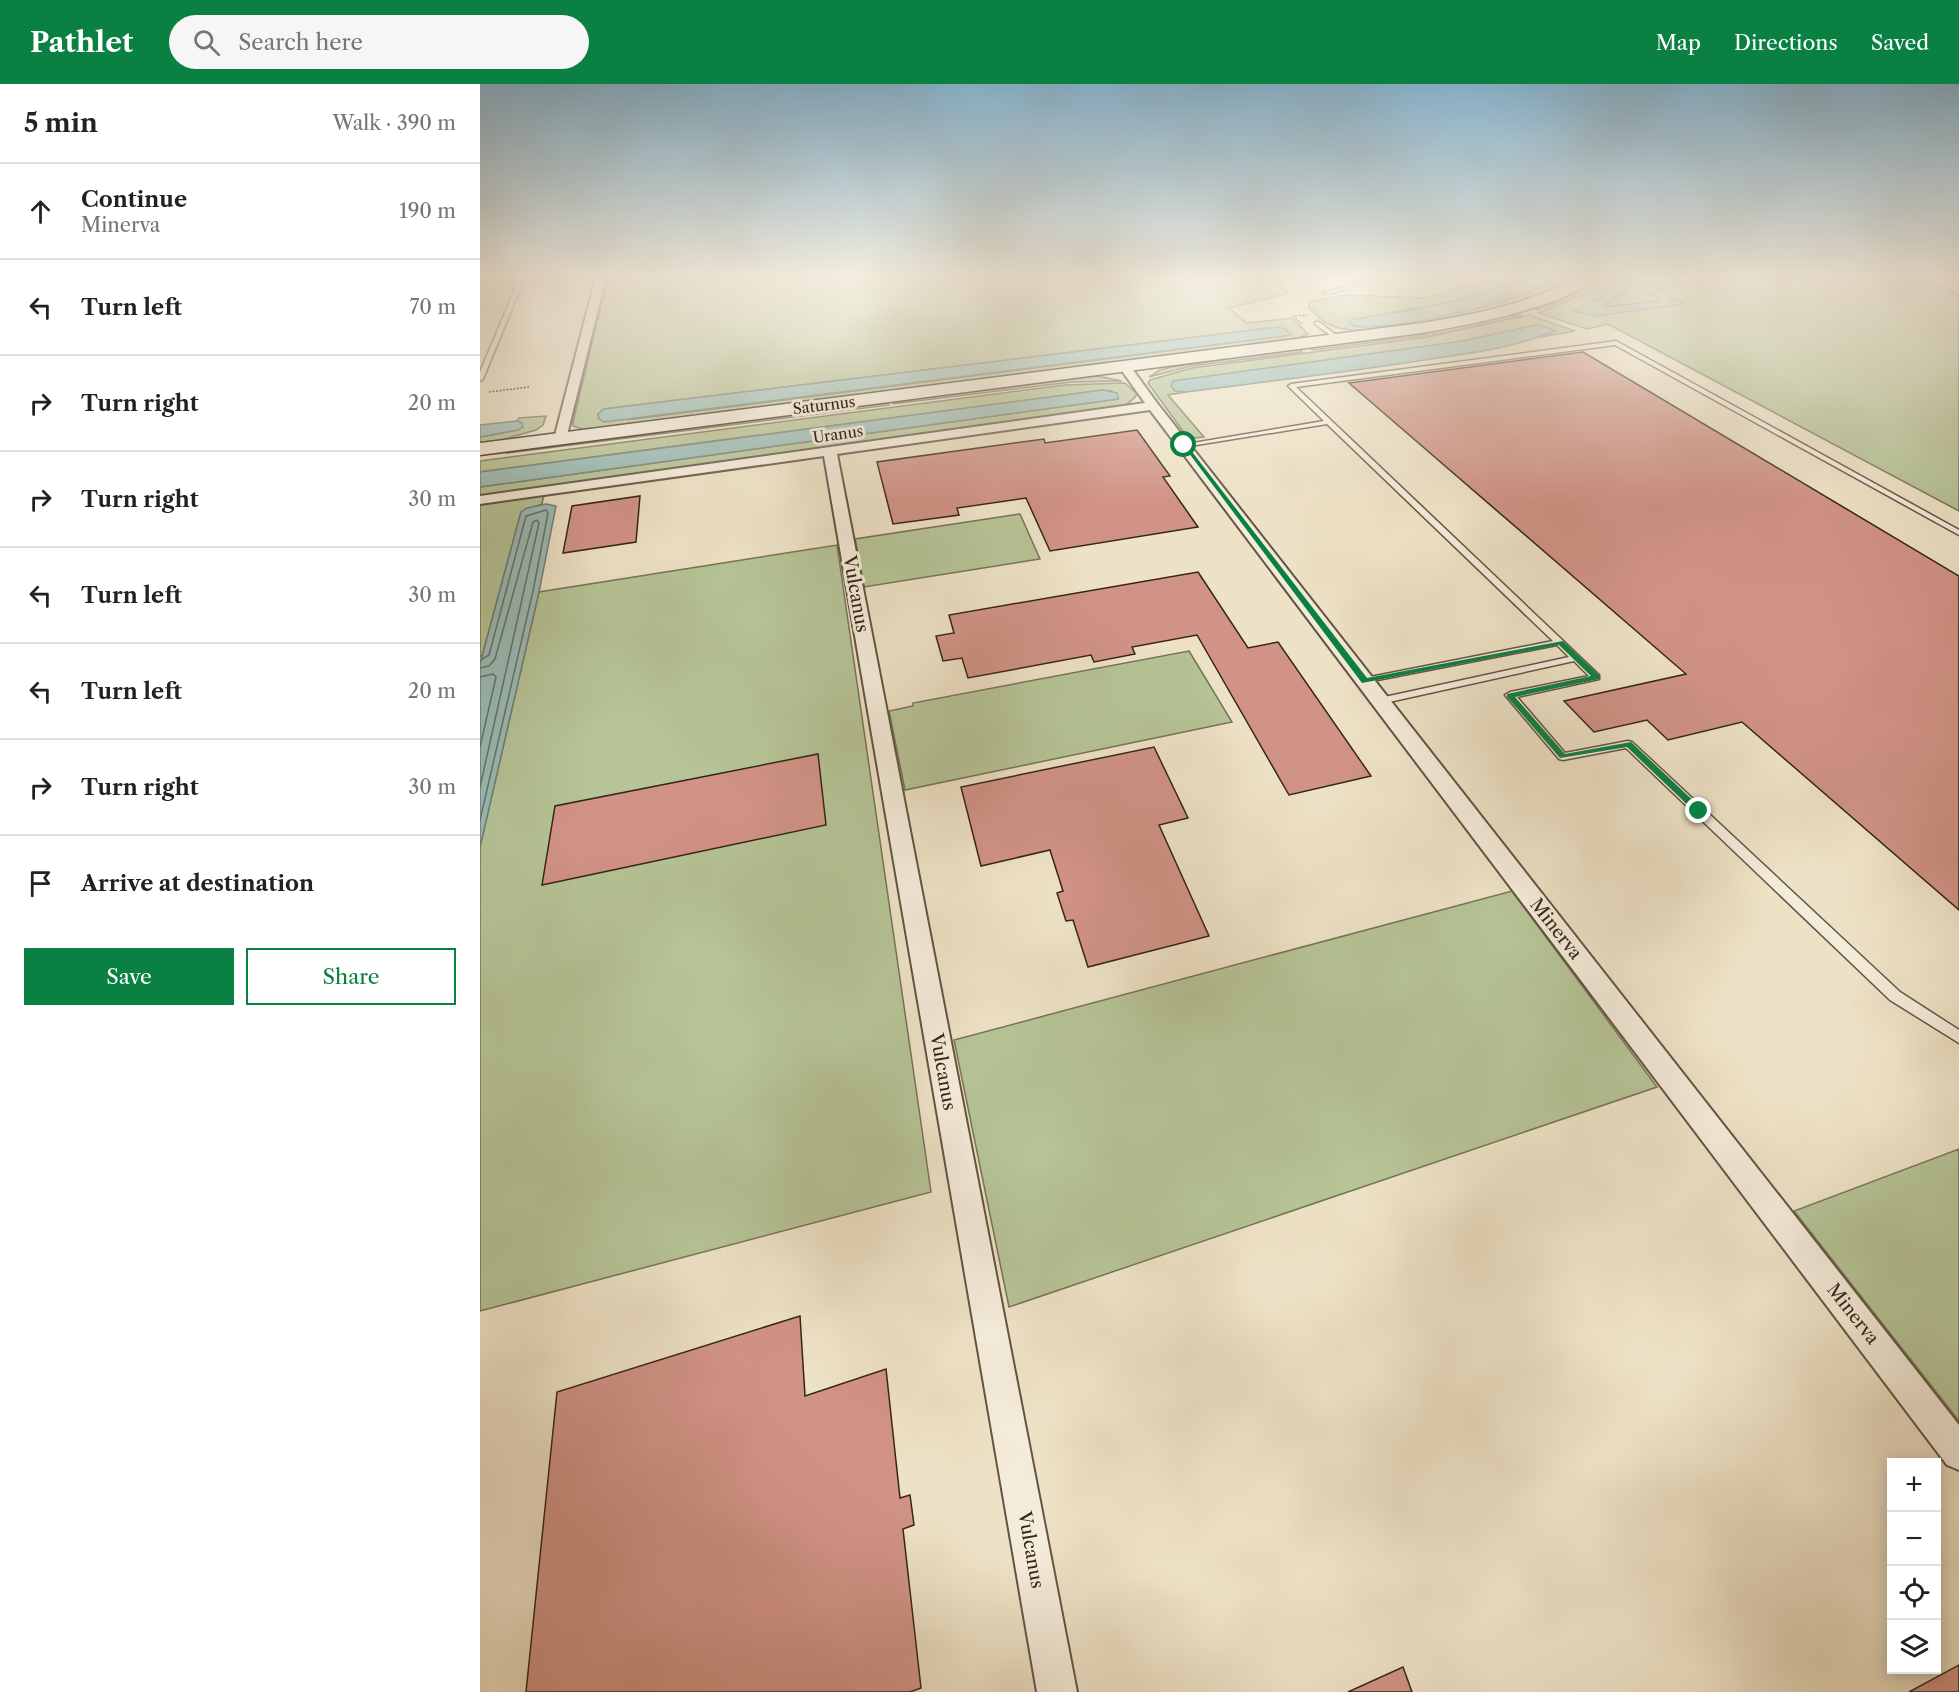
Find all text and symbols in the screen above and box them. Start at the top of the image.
search box [169,15,589,69]
text: Pathlet [30,25,133,59]
icon: search [190,26,223,59]
text: Search here [238,29,363,56]
text: Map [1656,30,1701,55]
text: Directions [1734,30,1838,55]
text: Saved [1871,30,1929,55]
text: 5 min [24,107,98,139]
text: Walk · 390 m [333,111,456,135]
text: Continue [81,186,187,213]
icon: ahead [24,195,57,228]
text: 190 m [399,199,456,223]
text: Minerva [81,213,160,237]
icon: left [24,291,57,324]
text: Turn left [81,294,182,321]
text: 70 m [410,295,456,319]
icon: right [24,387,57,420]
text: Turn right [81,390,199,417]
text: 20 m [408,391,456,415]
street label: Saturnus [792,392,856,418]
street label: Uranus [812,421,864,447]
route start [1170,431,1196,457]
icon: right [24,483,57,516]
text: Turn right [81,486,199,513]
text: 30 m [408,487,456,511]
street label: Vulcanus [838,553,874,634]
icon: left [24,579,57,612]
text: Turn left [81,582,182,609]
text: 30 m [408,583,456,607]
icon: left [24,675,57,708]
text: Turn left [81,678,182,705]
text: 20 m [408,679,456,703]
icon: right [24,771,57,804]
text: Turn right [81,774,199,801]
text: 30 m [408,775,456,799]
route end [1685,797,1711,823]
icon: arrive [24,867,57,900]
text: Arrive at destination [81,870,314,897]
street label: Minerva [1525,894,1587,964]
button: Save [24,948,234,1005]
button: Share [246,948,456,1005]
street label: Vulcanus [925,1031,961,1112]
street label: Minerva [1822,1279,1884,1349]
map controls [1887,1458,1941,1674]
button: + [1887,1458,1941,1512]
street label: Vulcanus [1013,1509,1049,1590]
button: − [1887,1512,1941,1566]
button: locate [1887,1566,1941,1620]
button: layers [1887,1620,1941,1674]

